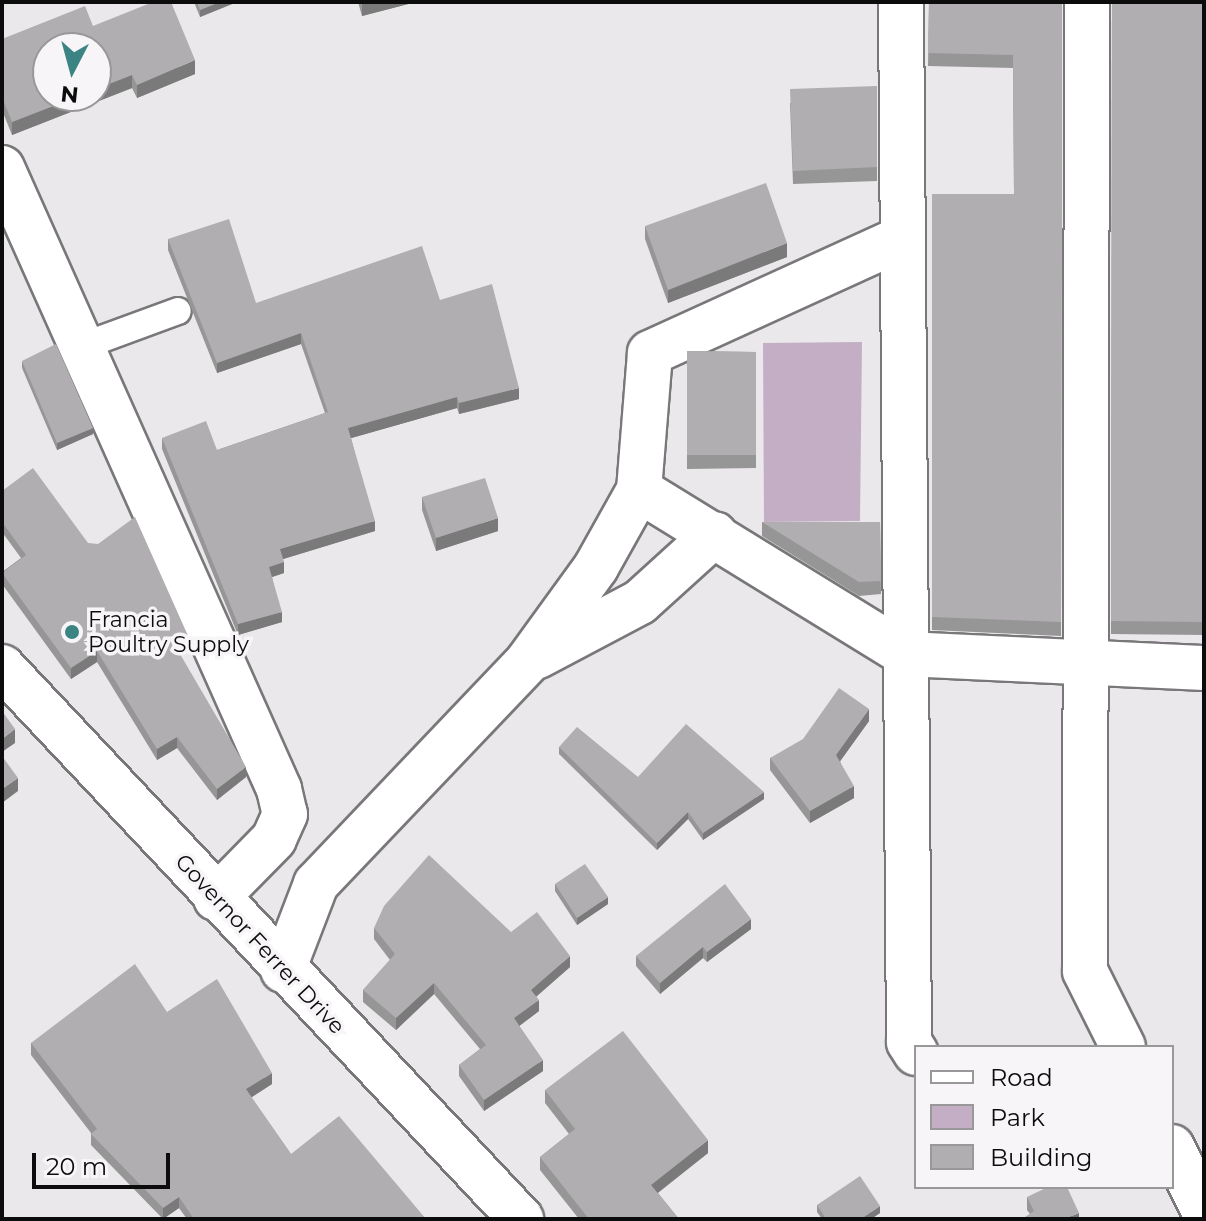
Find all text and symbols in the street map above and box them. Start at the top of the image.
north arrow [32,32,112,112]
text: N [59,80,80,109]
place label: Francia Poultry Supply [88,606,249,658]
marker: Francia Poultry Supply [63,623,81,641]
street label: Governor Ferrer Drive [170,848,350,1040]
legend [914,1045,1174,1189]
text: Road [990,1063,1053,1092]
text: Park [990,1103,1045,1132]
scale bar [36,1137,174,1187]
text: Building [990,1143,1093,1172]
text: 20 m [46,1152,107,1181]

